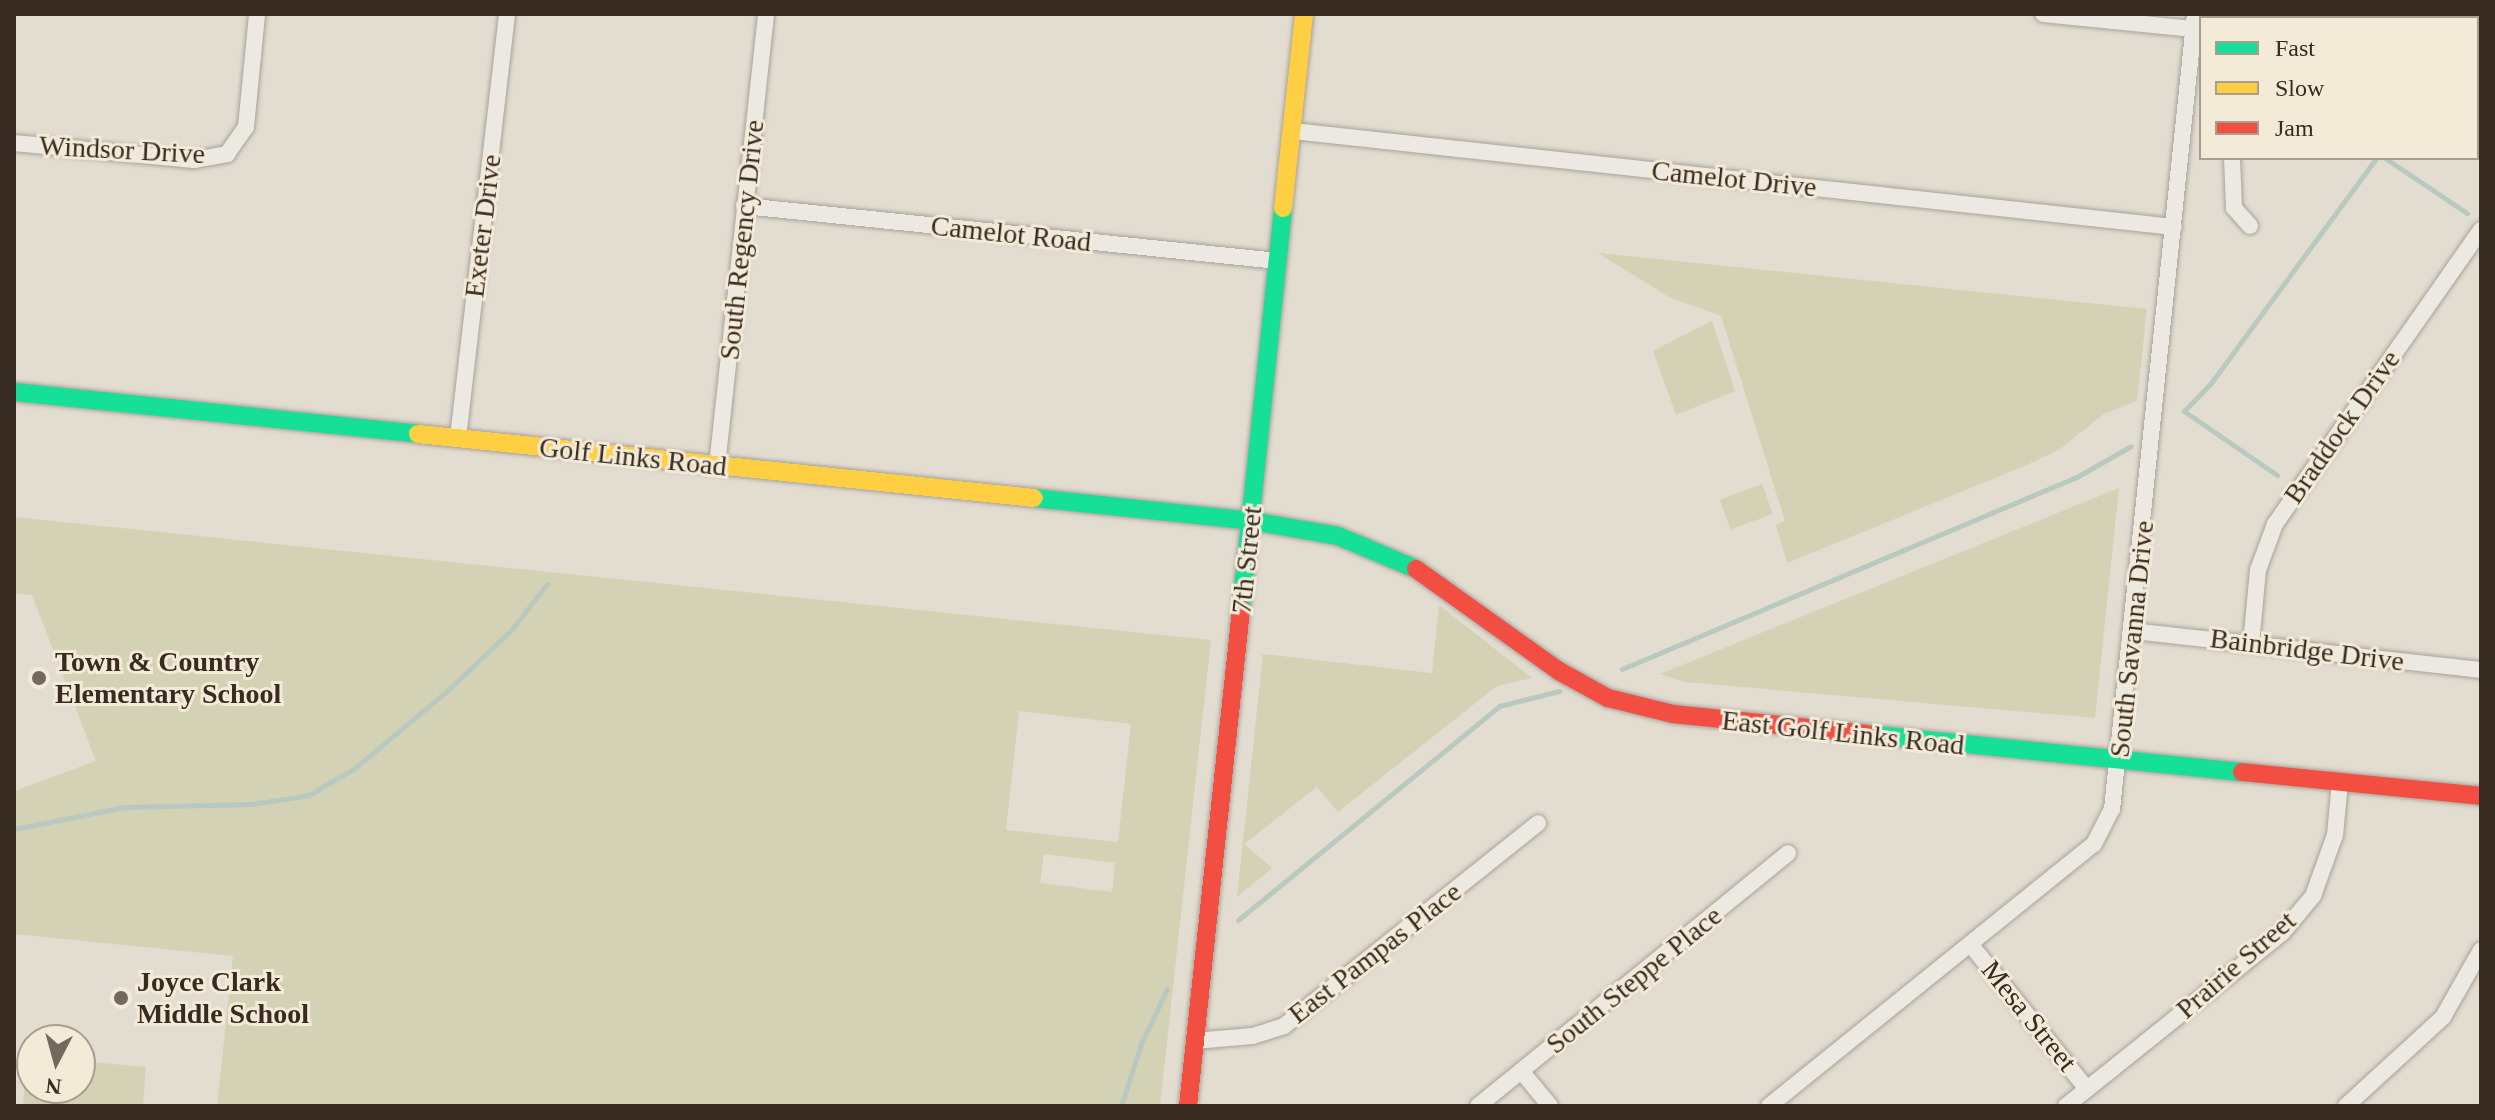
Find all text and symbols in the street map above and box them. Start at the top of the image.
legend [2199,16,2479,160]
text: Fast [2275,35,2315,61]
text: Slow [2275,75,2324,101]
text: Jam [2275,115,2314,141]
street label: South Regency Drive [713,118,771,362]
street label: Windsor Drive [38,129,206,171]
street label: Exeter Drive [458,153,508,299]
street label: Camelot Drive [1650,154,1818,204]
street label: Camelot Road [929,209,1093,259]
street label: Braddock Drive [2277,344,2407,510]
street label: Golf Links Road [538,430,728,484]
street label: 7th Street [1225,504,1269,616]
street label: South Savanna Drive [2103,519,2161,759]
street label: Bainbridge Drive [2208,621,2406,679]
place label: Town & Country Elementary School [55,645,281,711]
marker: Town & Country Elementary School [30,669,48,687]
street label: East Golf Links Road [1720,704,1966,762]
street label: East Pampas Place [1282,875,1468,1031]
street label: South Steppe Place [1539,899,1729,1061]
street label: Prairie Street [2170,904,2302,1026]
street label: Mesa Street [1974,954,2084,1078]
place label: Joyce Clark Middle School [137,965,309,1031]
marker: Joyce Clark Middle School [112,989,130,1007]
north arrow [16,1024,96,1104]
text: N [44,1073,63,1100]

